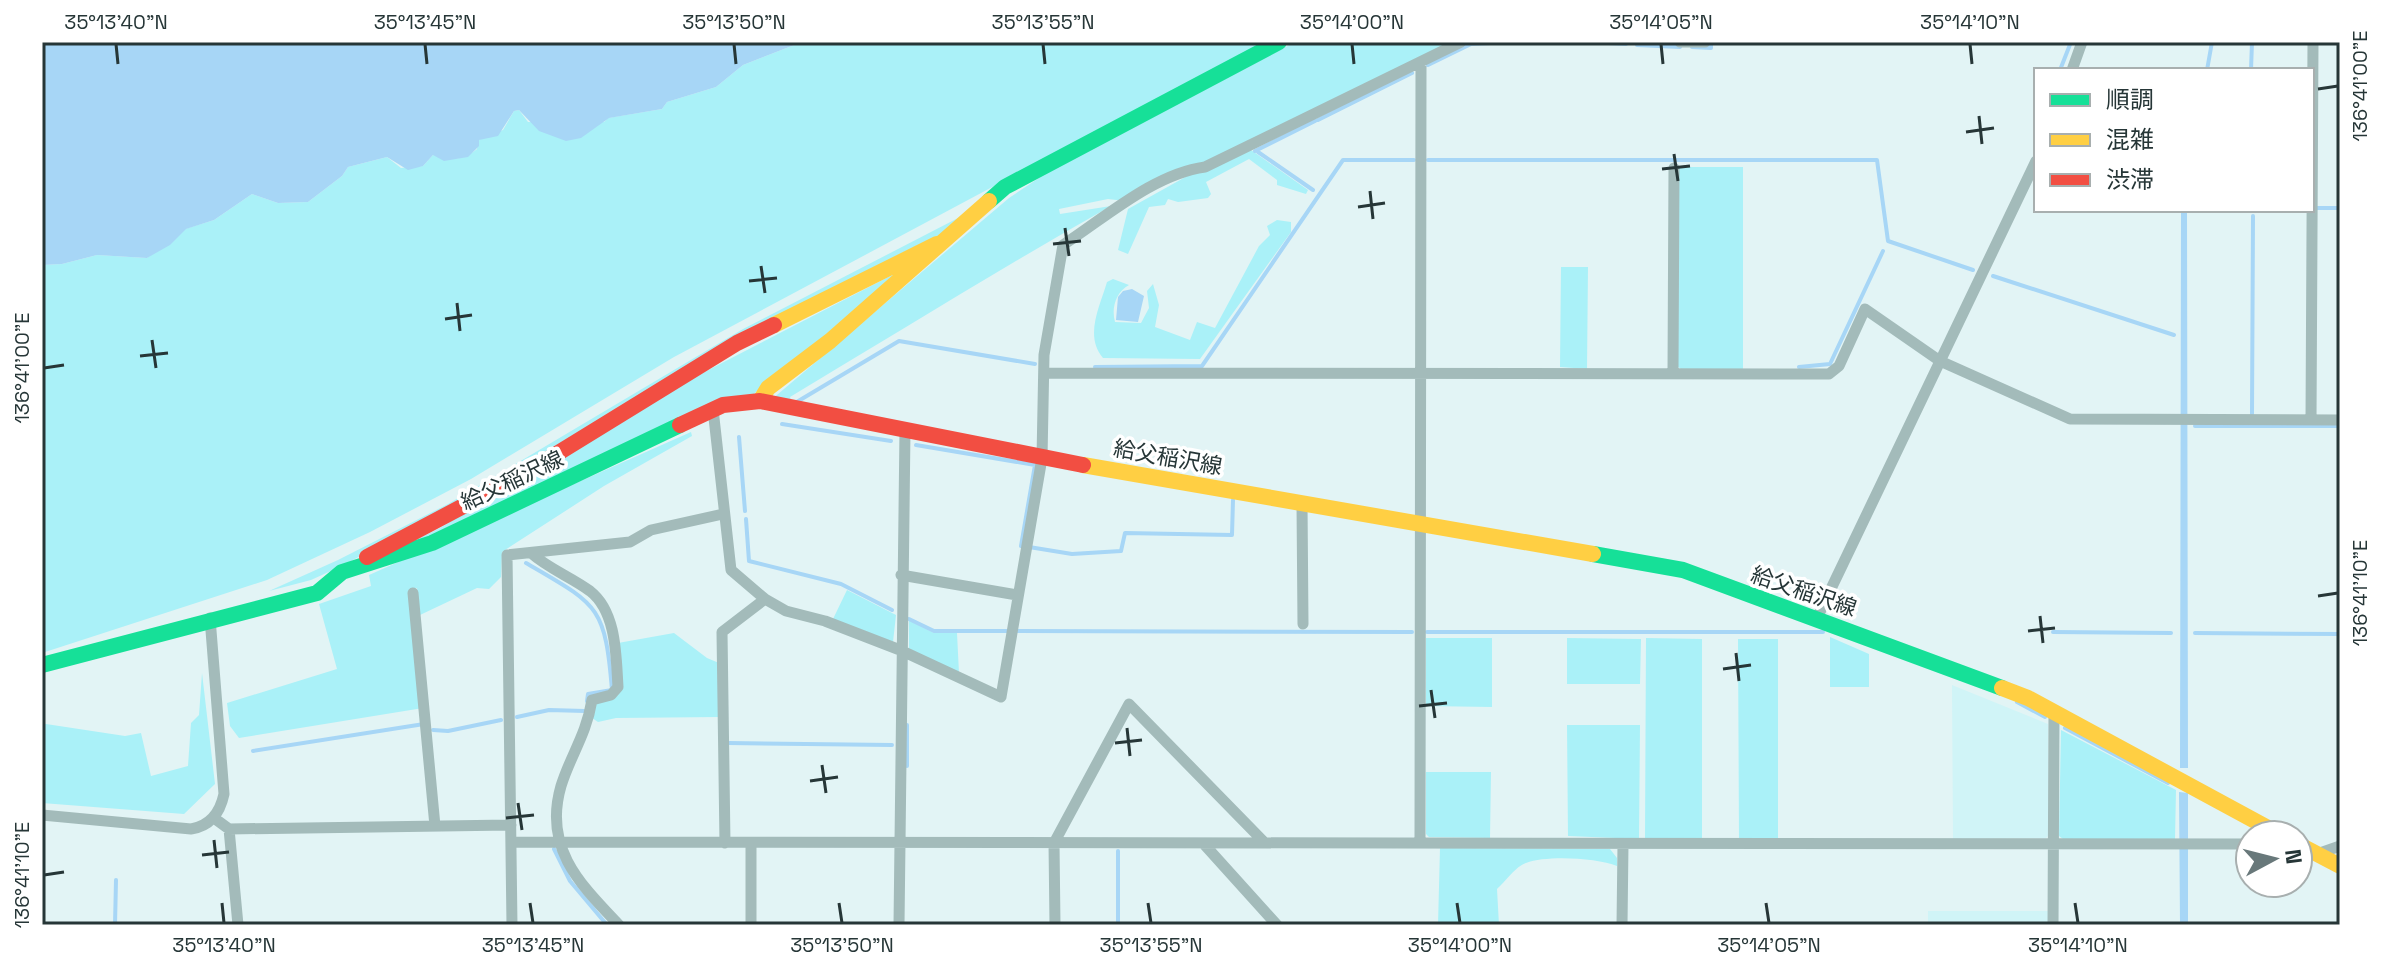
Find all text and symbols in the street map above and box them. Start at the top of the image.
text: 35°13'40"N [64,9,168,35]
text: 35°13'45"N [374,9,476,35]
text: 35°13'50"N [682,9,786,35]
text: 35°13'55"N [992,9,1094,35]
text: 35°14'00"N [1300,9,1404,35]
text: 35°14'05"N [1609,9,1713,35]
text: 35°14'10"N [1920,9,2020,35]
text: 136°41'00"E [2347,30,2373,142]
legend [2034,68,2314,212]
text: 順調 [2106,84,2154,115]
text: 混雑 [2106,124,2154,155]
text: 渋滞 [2106,164,2154,195]
text: 136°41'00"E [9,312,35,424]
street label: 給父稲沢線 [1111,434,1225,480]
street label: 給父稲沢線 [456,444,568,516]
text: 136°41'10"E [2347,540,2373,646]
street label: 給父稲沢線 [1747,560,1861,622]
north arrow [2234,819,2314,899]
text: 136°41'10"E [9,822,35,928]
text: N [2279,848,2309,866]
text: 35°13'40"N [172,932,276,958]
text: 35°13'45"N [482,932,584,958]
text: 35°13'50"N [790,932,894,958]
text: 35°13'55"N [1100,932,1202,958]
text: 35°14'00"N [1408,932,1512,958]
text: 35°14'05"N [1717,932,1821,958]
text: 35°14'10"N [2028,932,2128,958]

